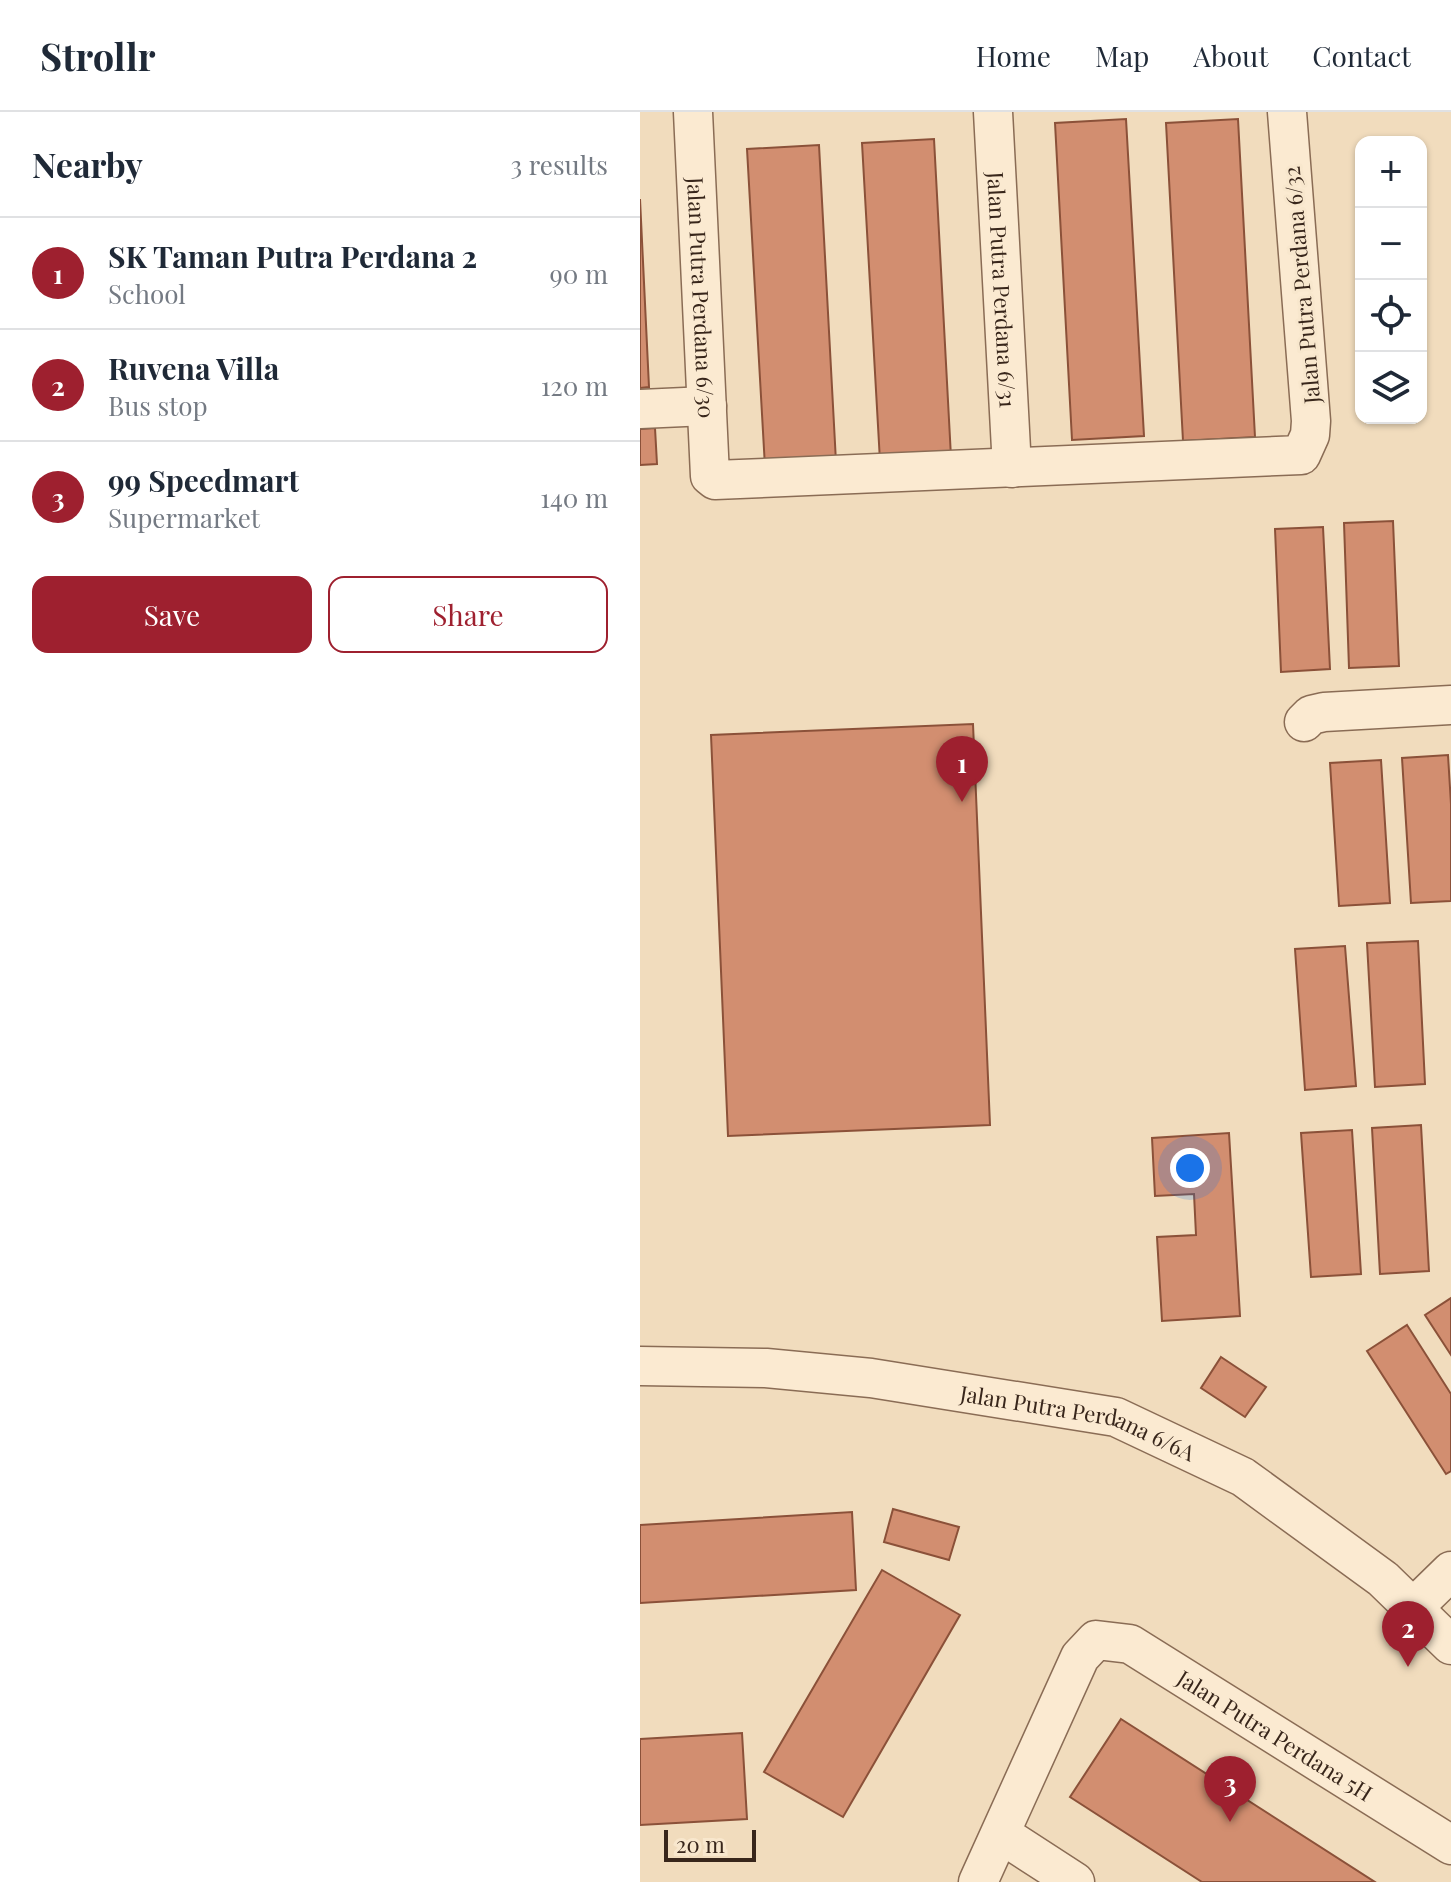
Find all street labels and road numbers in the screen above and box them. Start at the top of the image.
street label: Jalan Putra Perdana 6/32 [1276,165,1326,406]
street label: Jalan Putra Perdana 6/31 [981,170,1024,409]
street label: Jalan Putra Perdana 6/30 [681,176,722,419]
street label: Jalan Putra Perdana 6/6A [957,1377,1201,1467]
street label: Jalan Putra Perdana 5H [1171,1662,1379,1807]

